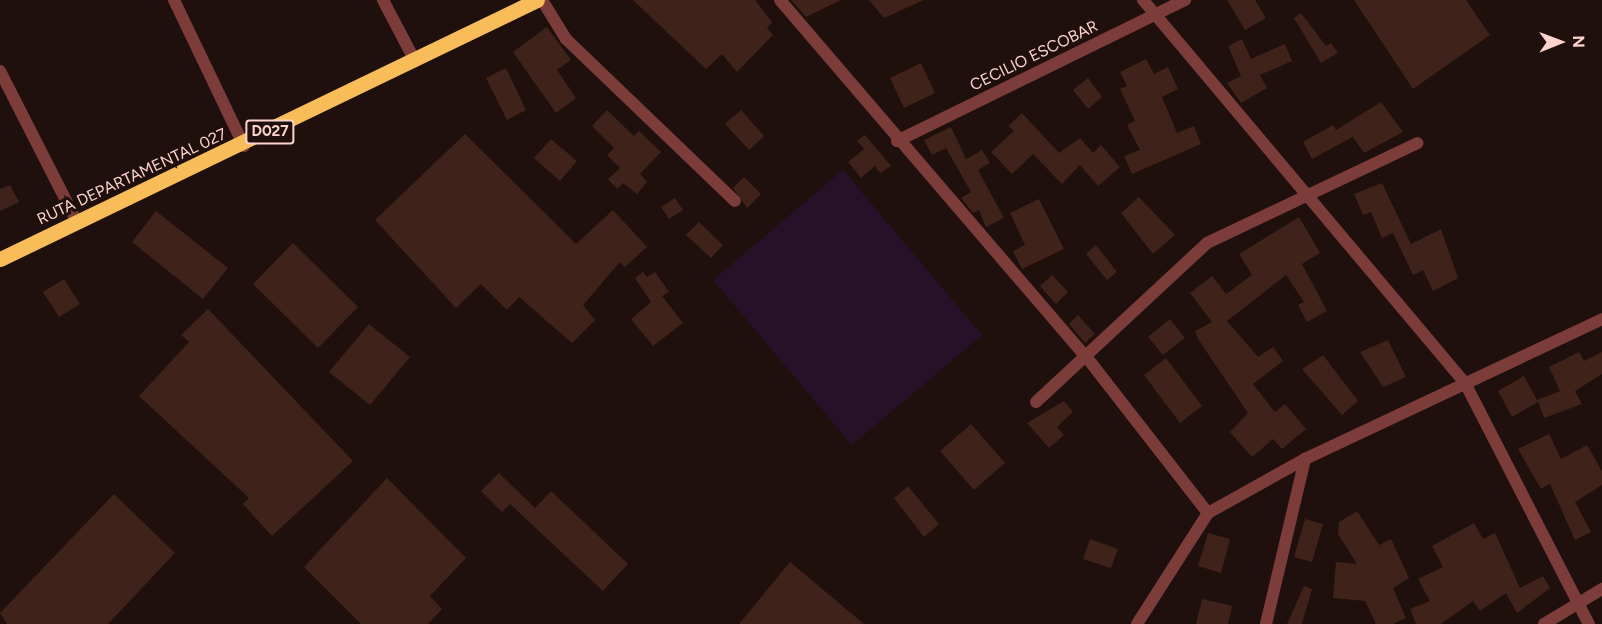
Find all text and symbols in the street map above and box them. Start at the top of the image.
north arrow [1530,12,1590,72]
street label: CECILIO ESCOBAR [967,17,1101,95]
text: N [1569,35,1588,48]
road number: D027 [244,120,296,144]
street label: RUTA DEPARTAMENTAL 027 [34,125,230,229]

